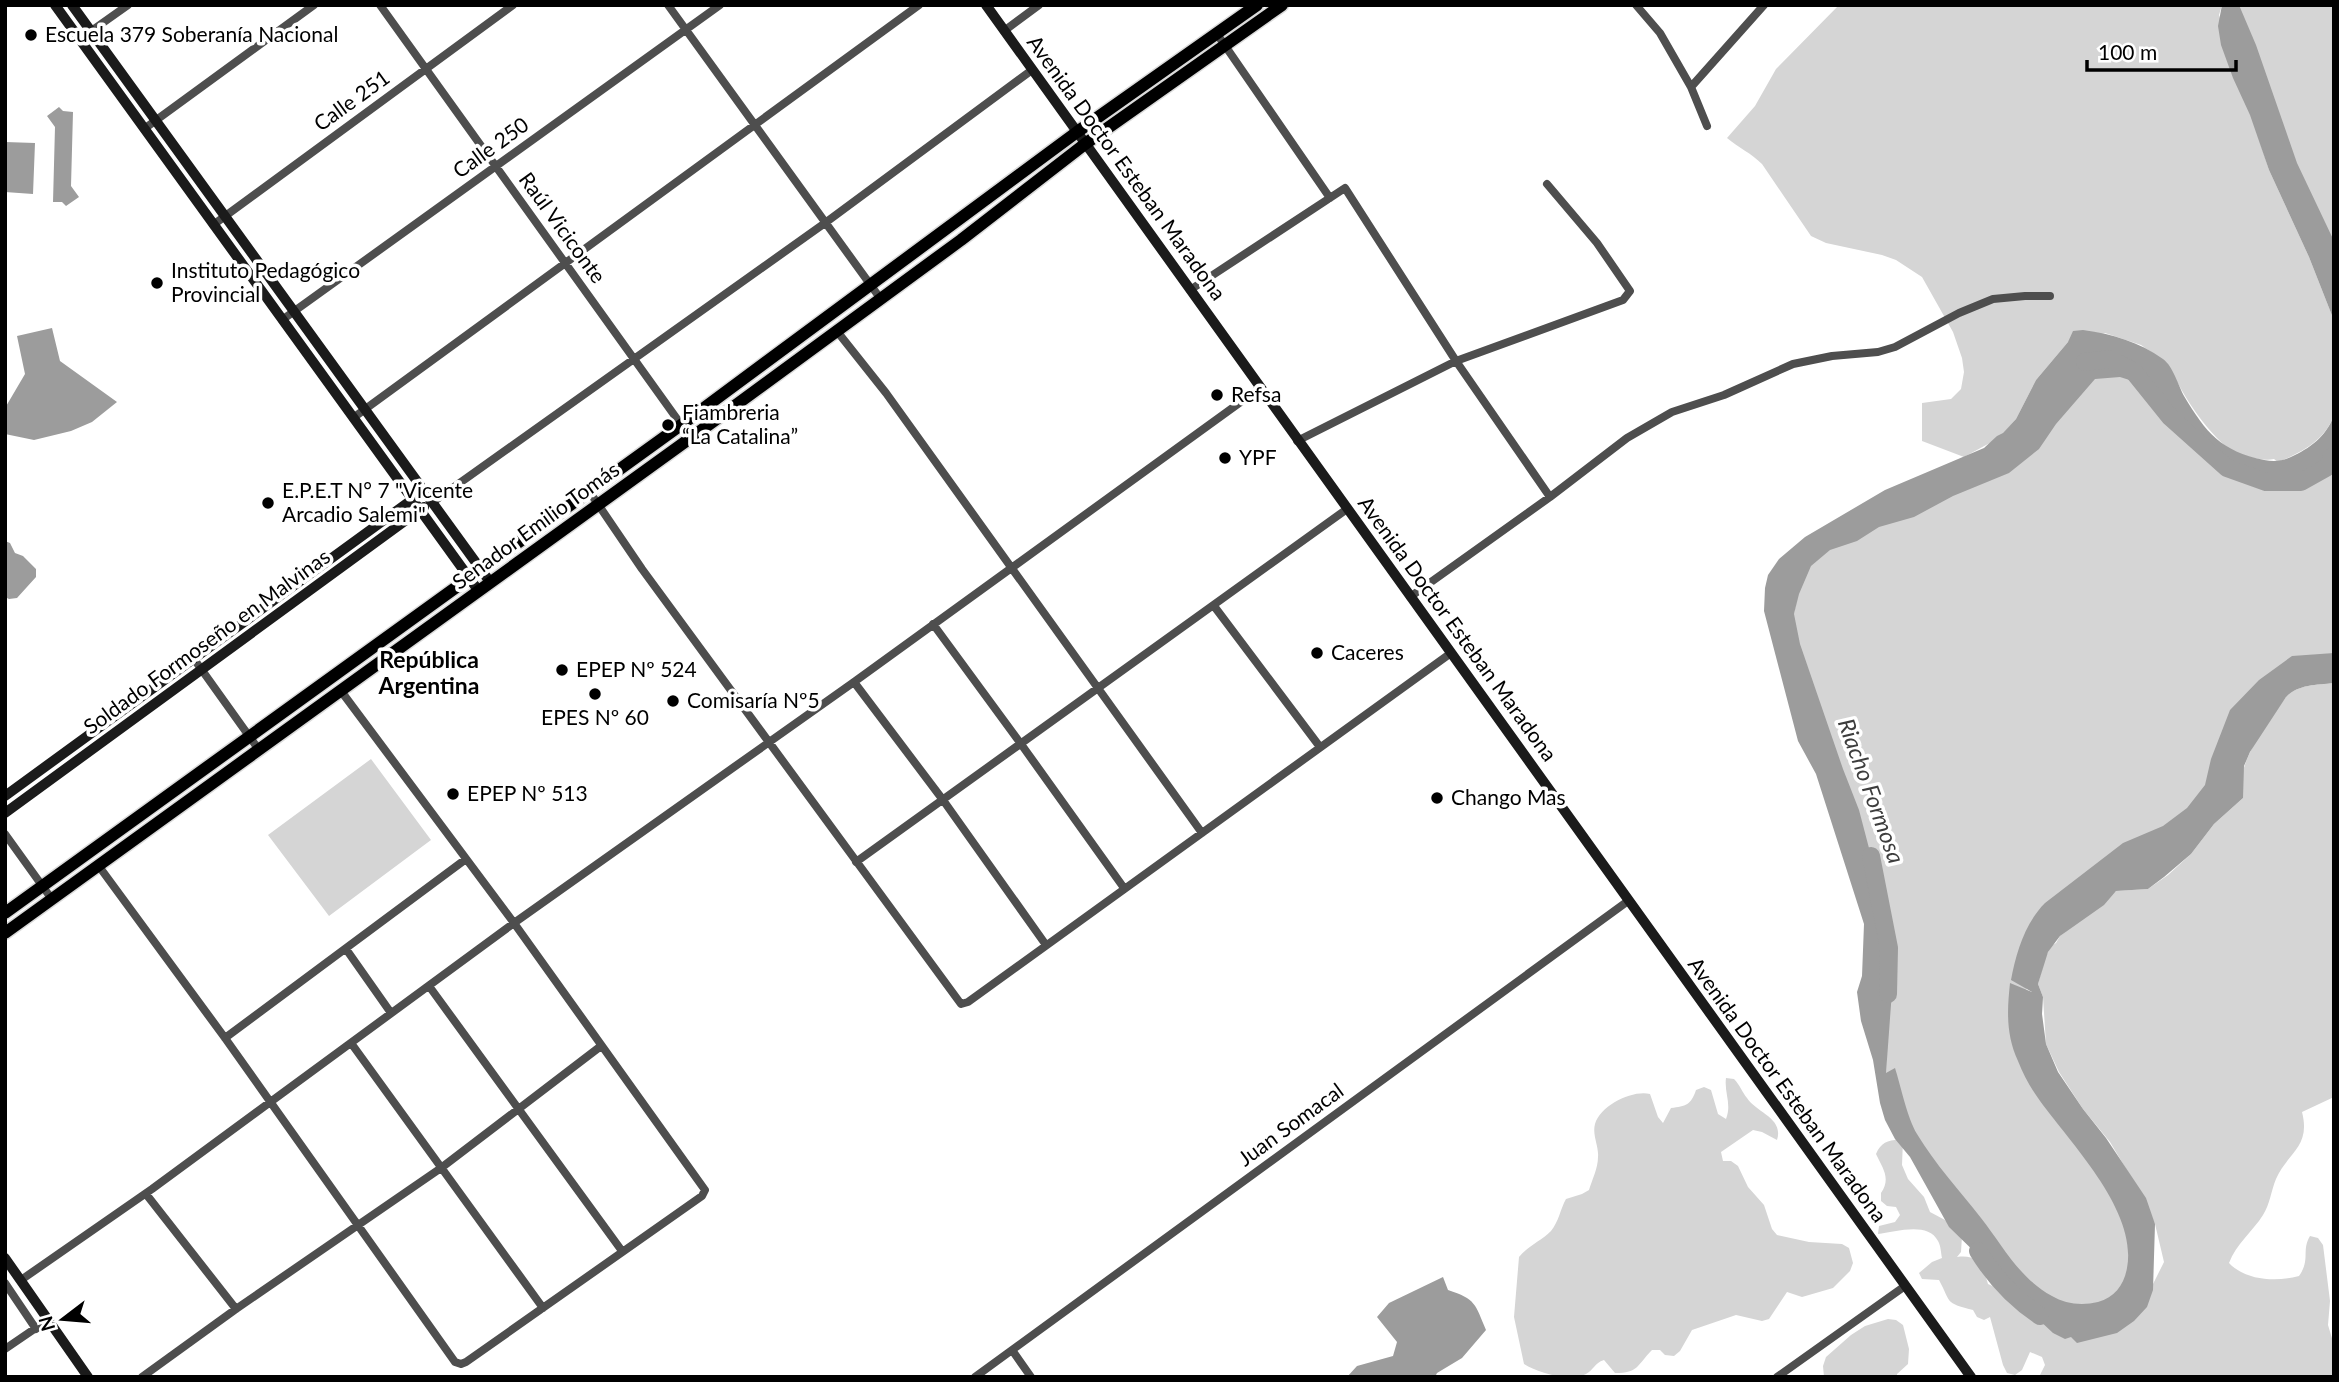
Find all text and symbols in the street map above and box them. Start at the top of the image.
place label: Escuela 379 Soberanía Nacional [45,21,338,46]
marker: Escuela 379 Soberanía Nacional [23,27,39,43]
scale bar [2087,28,2236,72]
street label: Avenida Doctor Esteban Maradona [1023,30,1232,304]
text: 100 m [2098,39,2157,64]
street label: Calle 251 [308,64,394,136]
street label: Calle 250 [447,111,533,183]
street label: Raúl Viciconte [515,167,612,287]
place label: Instituto Pedagógico Provincial [171,257,360,306]
marker: Instituto Pedagógico Provincial [149,275,165,291]
place label: Refsa [1231,381,1281,406]
marker: Refsa [1209,387,1225,403]
place label: Fiambreria “La Catalina” [682,399,798,448]
marker: Fiambreria “La Catalina” [660,417,676,433]
place label: YPF [1239,444,1277,469]
marker: YPF [1217,450,1233,466]
street label: Senador Emilio Tomás [447,456,623,594]
place label: E.P.E.T N° 7 "Vicente Arcadio Salemi" [282,477,473,526]
street label: Avenida Doctor Esteban Maradona [1354,491,1563,765]
marker: E.P.E.T N° 7 "Vicente Arcadio Salemi" [260,495,276,511]
street label: Soldado Formoseño en Malvinas [78,543,334,739]
place label: Caceres [1331,639,1404,664]
district label: República Argentina [378,645,479,699]
marker: Caceres [1309,645,1325,661]
place label: EPEP Nº 524 [576,656,697,681]
marker: EPEP Nº 524 [554,662,570,678]
marker: EPES Nº 60 [587,686,603,702]
place label: Comisaría Nº5 [687,687,820,712]
marker: Comisaría Nº5 [665,693,681,709]
place label: EPES Nº 60 [541,704,649,729]
water label: Riacho Formosa [1833,714,1911,867]
place label: EPEP Nº 513 [467,780,588,805]
place label: Chango Mas [1451,784,1566,809]
marker: EPEP Nº 513 [445,786,461,802]
marker: Chango Mas [1429,790,1445,806]
street label: Avenida Doctor Esteban Maradona [1684,952,1893,1226]
street label: Juan Somacal [1233,1077,1348,1170]
north arrow [28,1284,98,1354]
text: N [33,1314,59,1334]

